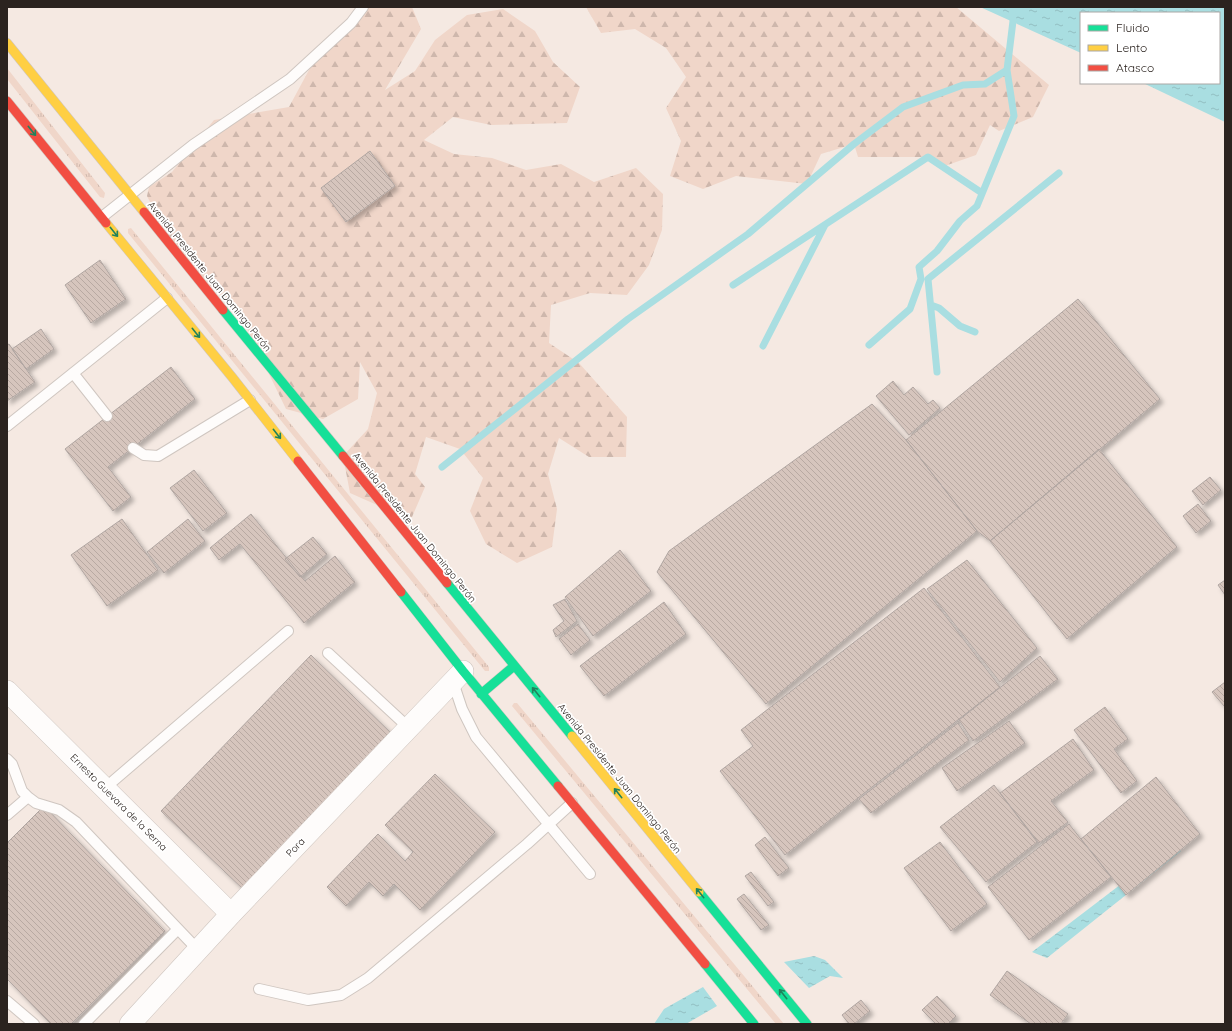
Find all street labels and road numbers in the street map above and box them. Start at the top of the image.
street label: Avenida Presidente Juan Domingo Perón [145,199,274,354]
street label: Avenida Presidente Juan Domingo Perón [350,450,479,605]
street label: Avenida Presidente Juan Domingo Perón [555,701,684,856]
street label: Ernesto Guevara de la Serna [67,751,170,854]
street label: Pora [283,835,308,860]

